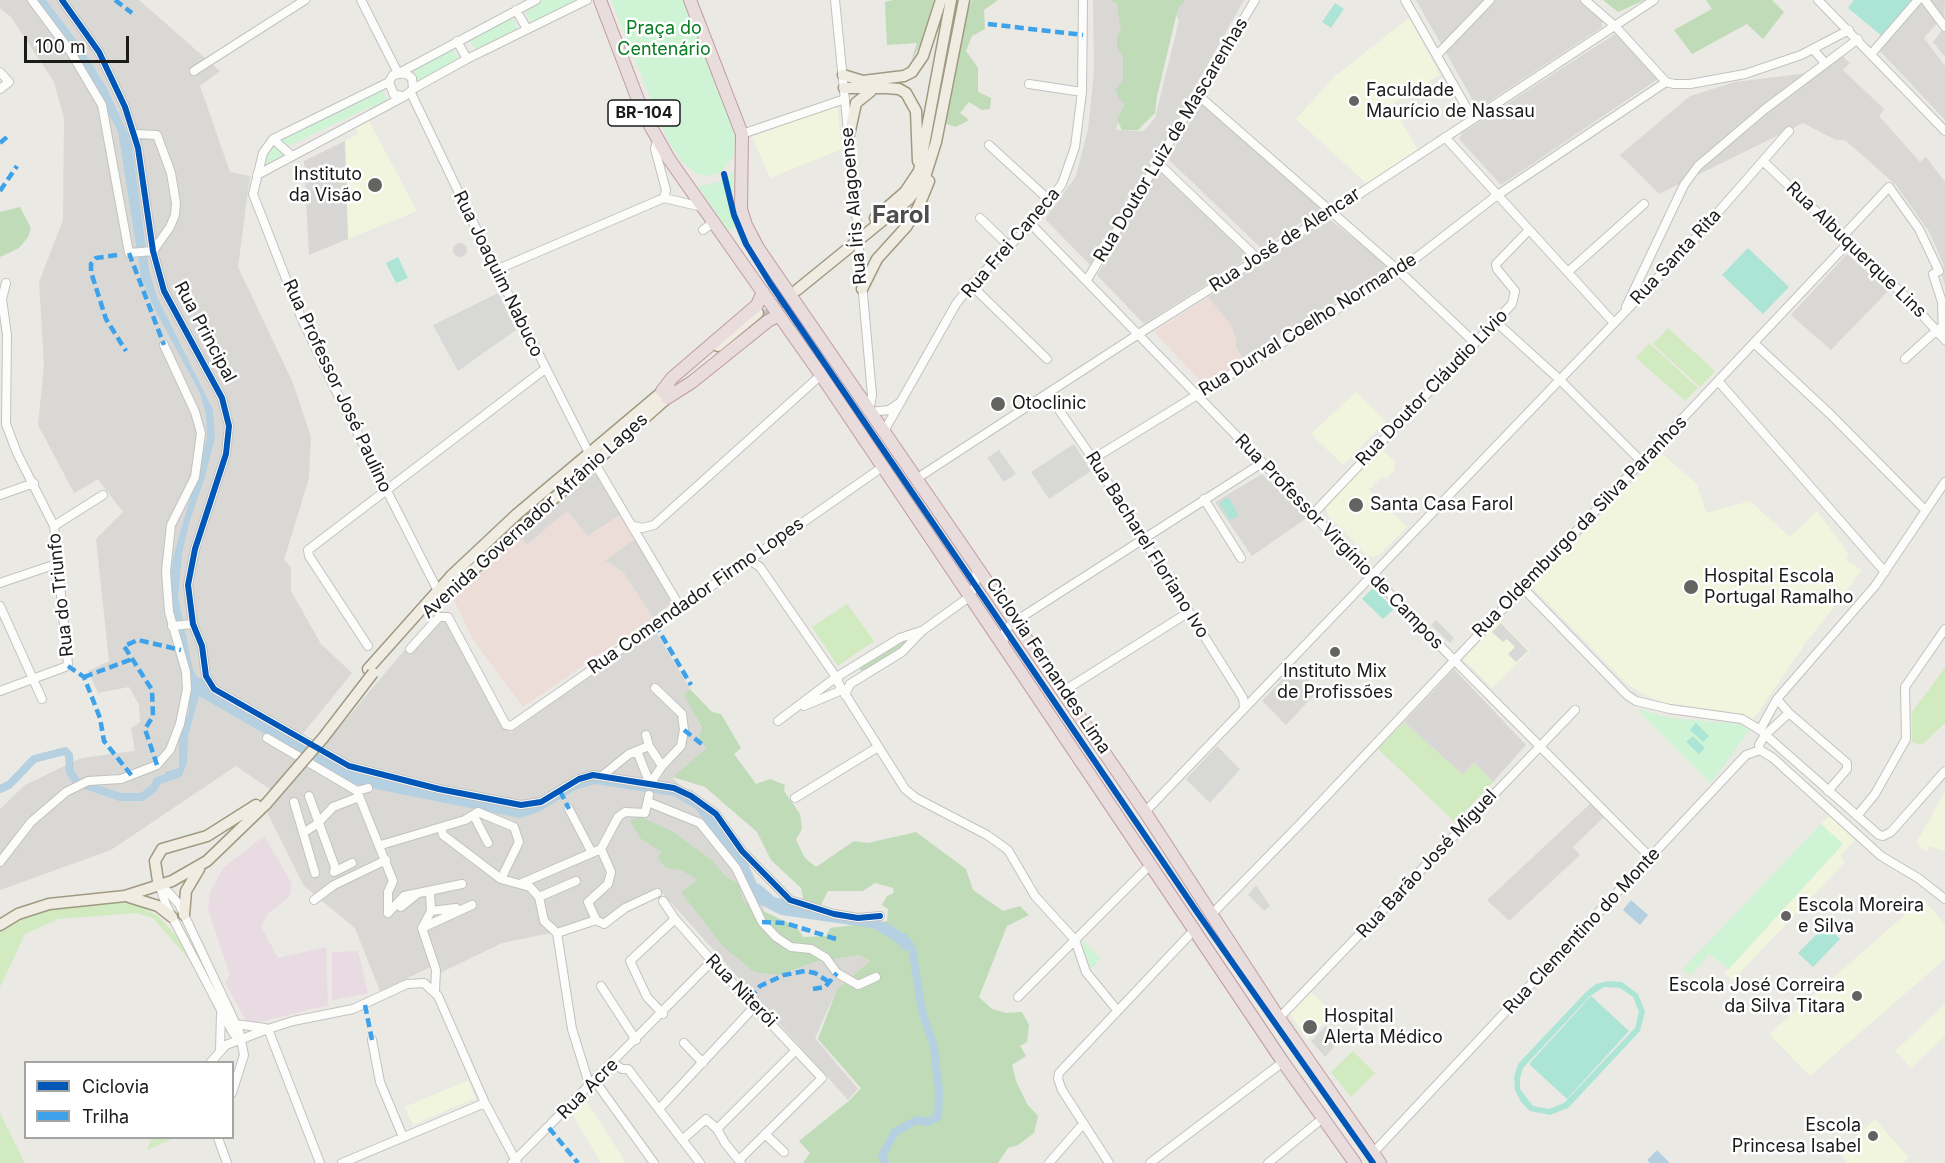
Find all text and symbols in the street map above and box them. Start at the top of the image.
street label: Rua Doutor Luiz de Mascarenhas [1089,14,1253,266]
park label: Praça do Centenário [617,18,711,60]
scale bar [27,24,132,62]
text: 100 m [35,36,86,57]
place label: Faculdade Maurício de Nassau [1366,80,1535,122]
marker: Faculdade Maurício de Nassau [1347,94,1361,108]
road number: BR-104 [608,100,680,126]
street label: Rua Íris Alagoense [836,126,872,286]
place label: Instituto da Visão [289,164,362,207]
marker: Instituto da Visão [366,176,384,194]
street label: Rua Albuquerque Lins [1781,177,1931,323]
street label: Rua José de Alencar [1206,183,1364,297]
street label: Rua Frei Caneca [957,184,1065,302]
street label: Rua Joaquim Nabuco [448,187,548,361]
district label: Farol [872,202,930,230]
street label: Rua Santa Rita [1626,205,1726,309]
street label: Rua Durval Coelho Normande [1195,249,1421,401]
street label: Rua Professor José Paulino [278,276,396,496]
street label: Rua Principal [169,278,241,386]
street label: Rua Doutor Cláudio Lívio [1351,305,1513,471]
place label: Otoclinic [1012,393,1087,415]
marker: Otoclinic [989,395,1007,413]
street label: Avenida Governador Afrânio Lages [418,409,652,623]
street label: Rua Oldemburgo da Silva Paranhos [1468,412,1692,642]
street label: Rua Professor Virgínio de Campos [1230,430,1448,654]
street label: Rua Bacharel Floriano Ivo [1081,448,1213,642]
place label: Santa Casa Farol [1370,494,1513,516]
marker: Santa Casa Farol [1347,496,1365,514]
street label: Rua Comendador Firmo Lopes [584,513,808,679]
street label: Rua do Triunfo [44,532,78,658]
place label: Hospital Escola Portugal Ramalho [1704,566,1854,608]
street label: Ciclovia Fernandes Lima [981,574,1115,758]
marker: Hospital Escola Portugal Ramalho [1682,578,1700,596]
marker: Instituto Mix de Profissões [1328,645,1342,659]
place label: Instituto Mix de Profissões [1277,661,1393,704]
street label: Rua Barão José Miguel [1353,785,1501,943]
street label: Rua Clementino do Monte [1499,843,1665,1019]
place label: Escola Moreira e Silva [1798,895,1924,938]
marker: Escola Moreira e Silva [1779,909,1793,923]
street label: Rua Niterói [701,950,781,1032]
place label: Escola José Correira da Silva Titara [1669,975,1845,1018]
marker: Escola José Correira da Silva Titara [1850,989,1864,1003]
place label: Hospital Alerta Médico [1324,1006,1443,1048]
marker: Hospital Alerta Médico [1301,1018,1319,1036]
street label: Rua Acre [553,1054,623,1124]
legend [24,1061,234,1139]
text: Ciclovia [82,1076,149,1097]
text: Trilha [82,1106,129,1127]
place label: Escola Princesa Isabel [1732,1115,1861,1158]
marker: Escola Princesa Isabel [1866,1129,1880,1143]

